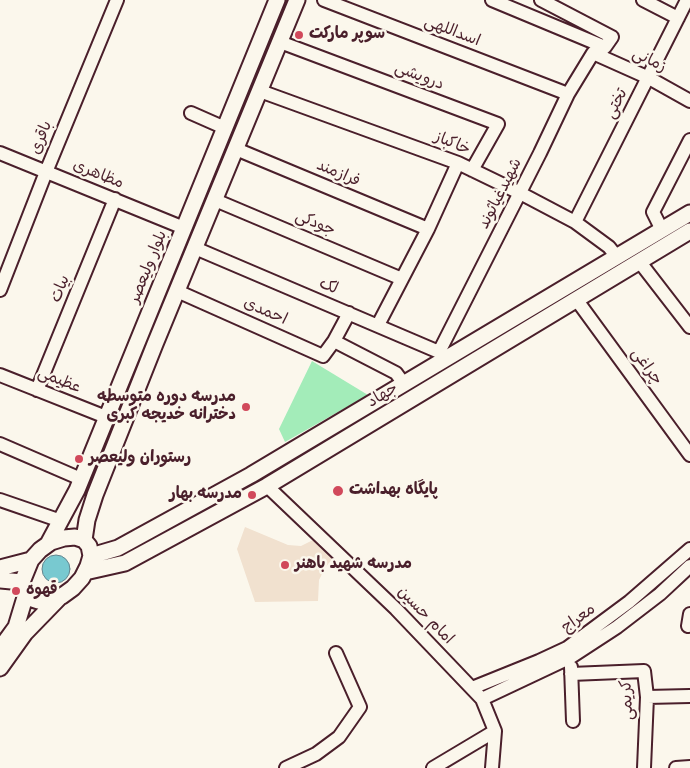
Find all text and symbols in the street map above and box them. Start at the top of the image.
street label: اسداللهی [421,13,483,51]
place label: سوپر مارکت [309,25,385,45]
marker: سوپر مارکت [293,29,305,41]
street label: زمانی [629,45,669,77]
street label: درویشی [392,59,446,95]
street label: تختی [601,86,633,122]
street label: باقری [27,118,57,158]
street label: خاکباز [431,128,473,160]
street label: شهید‌غیاثوند [475,155,527,233]
street label: مظاهری [70,156,126,194]
street label: فرازمند [313,156,363,192]
street label: جودکی [292,207,338,241]
street label: بلوار ولیعصر [126,228,172,306]
street label: بیات [47,272,75,306]
street label: لک [316,275,340,299]
street label: احمدی [240,294,290,330]
street label: چراغی [626,345,666,389]
street label: عظیمی [35,364,83,398]
street label: جهاد [364,379,402,413]
place label: مدرسه دوره متوسطه دخترانه خدیجه کبری [97,388,236,426]
marker: مدرسه دوره متوسطه دخترانه خدیجه کبری [240,401,252,413]
place label: رستوران ولیعصر [89,449,191,469]
marker: رستوران ولیعصر [73,453,85,465]
place label: پایگاه بهداشت [349,481,438,501]
marker: پایگاه بهداشت [331,484,345,498]
place label: مدرسه بهار [170,485,242,505]
marker: مدرسه بهار [246,489,258,501]
place label: مدرسه شهید باهنر [295,555,412,575]
marker: مدرسه شهید باهنر [279,559,291,571]
place label: قهوه [26,581,58,601]
street label: امام حسین [393,583,457,649]
marker: قهوه [10,585,22,597]
street label: معراج [558,600,600,638]
street label: کریمی [617,679,639,721]

